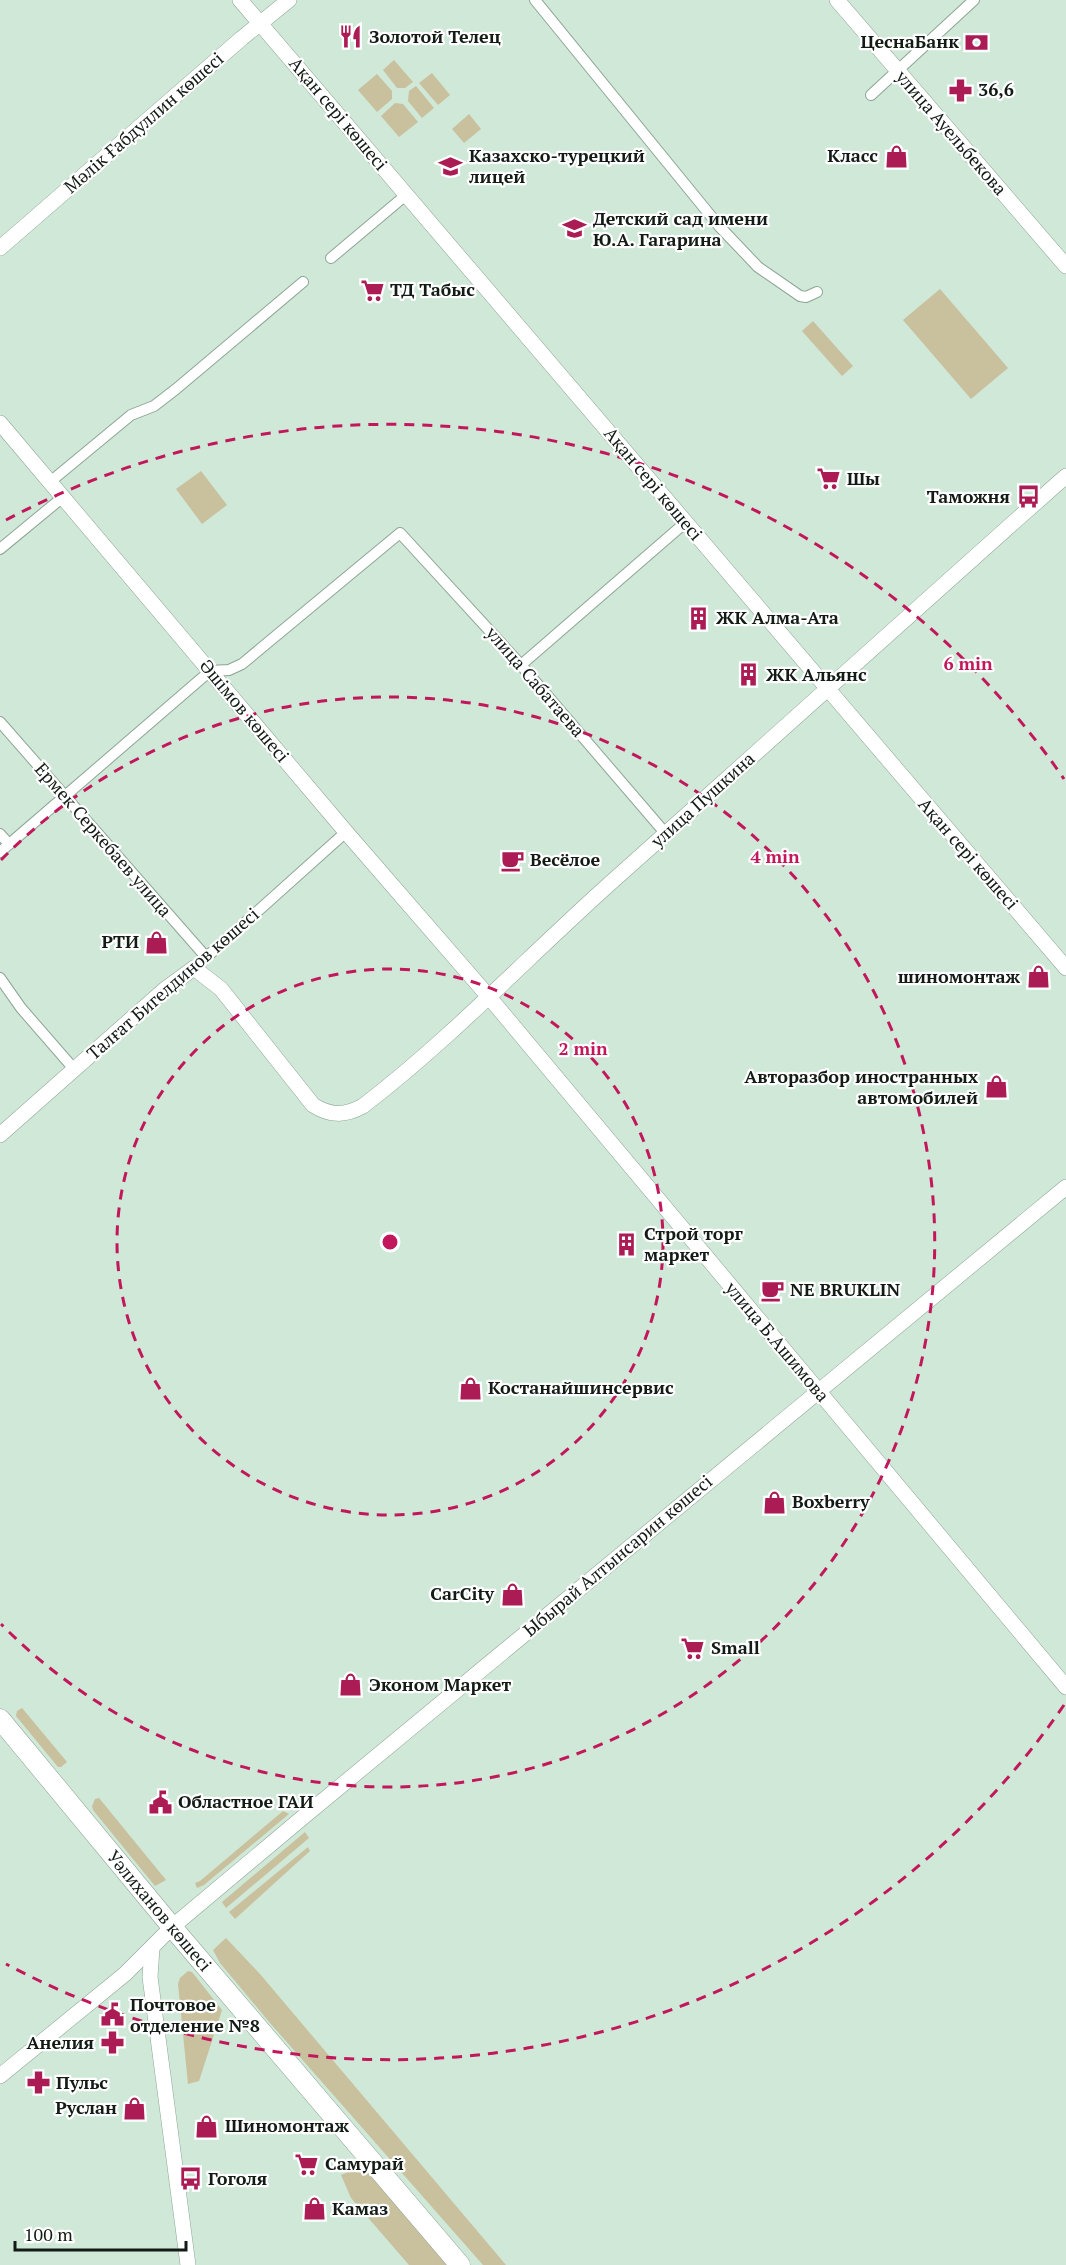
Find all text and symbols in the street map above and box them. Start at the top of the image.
restaurant icon: Золотой Телец [338,24,364,50]
place label: Золотой Телец [369,24,501,48]
place label: ЦеснаБанк [860,29,959,53]
bank icon: ЦеснаБанк [964,29,990,55]
street label: Мәлік Ғабдуллин көшесі [59,46,228,198]
street label: Ақан сері көшесі [284,52,393,175]
street label: улица Ауельбекова [890,64,1013,200]
pharmacy icon: 36,6 [947,77,973,103]
place label: 36,6 [978,77,1014,101]
place label: Казахско-турецкий лицей [469,143,645,188]
place label: Класс [827,143,878,167]
shop icon: Класс [883,143,909,169]
school or university icon: Казахско-турецкий лицей [438,153,464,179]
place label: Детский сад имени Ю.А. Гагарина [593,206,768,251]
school or university icon: Детский сад имени Ю.А. Гагарина [562,216,588,242]
supermarket icon: ТД Табыс [359,277,385,303]
place label: ТД Табыс [390,277,475,301]
street label: Ақан сері көшесі [599,422,708,545]
supermarket icon: Шы [816,466,842,492]
place label: Шы [847,466,880,490]
place label: Таможня [927,484,1010,508]
bus stop icon: Таможня [1015,484,1041,510]
building icon: ЖК Алма-Ата [685,605,711,631]
place label: ЖК Алма-Ата [716,605,839,629]
street label: улица Сабатаева [480,620,590,742]
text: 6 min [943,651,993,675]
street label: Әшімов көшесі [195,654,295,767]
building icon: ЖК Альянс [735,662,761,688]
place label: ЖК Альянс [766,662,867,686]
street label: улица Пушкина [645,746,759,853]
street label: Ермек Серкебаев улица [30,757,178,922]
street label: Ақан сері көшесі [913,792,1024,914]
text: 4 min [750,844,800,868]
cafe icon: Весёлое [499,847,525,873]
place label: Весёлое [530,847,600,871]
street label: Талғат Бигелдинов көшесі [81,902,264,1065]
place label: РТИ [101,929,139,953]
shop icon: РТИ [144,929,170,955]
place label: шиномонтаж [898,964,1021,988]
shop icon: шиномонтаж [1025,964,1051,990]
text: 2 min [558,1036,608,1060]
place label: Авторазбор иностранных автомобилей [744,1064,978,1109]
shop icon: Авторазбор иностранных автомобилей [983,1074,1009,1100]
place label: Строй торг маркет [644,1221,743,1266]
building icon: Строй торг маркет [613,1231,639,1257]
centre of rings [380,1232,400,1252]
street label: улица Б.Ашимова [720,1275,835,1406]
cafe icon: NE BRUKLIN [759,1277,785,1303]
place label: NE BRUKLIN [790,1277,900,1301]
shop icon: Костанайшинсервис [457,1375,483,1401]
place label: Костанайшинсервис [488,1375,674,1399]
street label: Ыбырай Алтынсарин көшесі [518,1469,717,1641]
shop icon: Boxberry [761,1489,787,1515]
place label: Boxberry [792,1489,870,1513]
place label: CarCity [430,1581,494,1605]
shop icon: CarCity [499,1581,525,1607]
supermarket icon: Small [680,1635,706,1661]
place label: Small [711,1635,760,1659]
shop icon: Эконом Маркет [338,1672,364,1698]
place label: Эконом Маркет [369,1672,512,1696]
public building icon: Областное ГАИ [147,1789,173,1815]
place label: Областное ГАИ [178,1789,313,1813]
street label: Уәлиханов көшесі [102,1845,217,1976]
place label: Почтовое отделение №8 [130,1992,260,2037]
public building icon: Почтовое отделение №8 [99,2002,125,2028]
place label: Анелия [26,2030,94,2054]
pharmacy icon: Анелия [99,2030,125,2056]
pharmacy icon: Пульс [25,2070,51,2096]
place label: Пульс [56,2070,108,2094]
place label: Руслан [55,2095,117,2119]
shop icon: Руслан [122,2095,148,2121]
shop icon: Шиномонтаж [194,2113,220,2139]
place label: Шиномонтаж [225,2113,350,2137]
supermarket icon: Самурай [294,2151,320,2177]
place label: Самурай [325,2151,404,2175]
bus stop icon: Гоголя [177,2166,203,2192]
place label: Гоголя [208,2166,267,2190]
shop icon: Камаз [301,2196,327,2222]
place label: Камаз [332,2196,388,2220]
scale bar [15,2214,186,2252]
text: 100 m [24,2222,73,2246]

